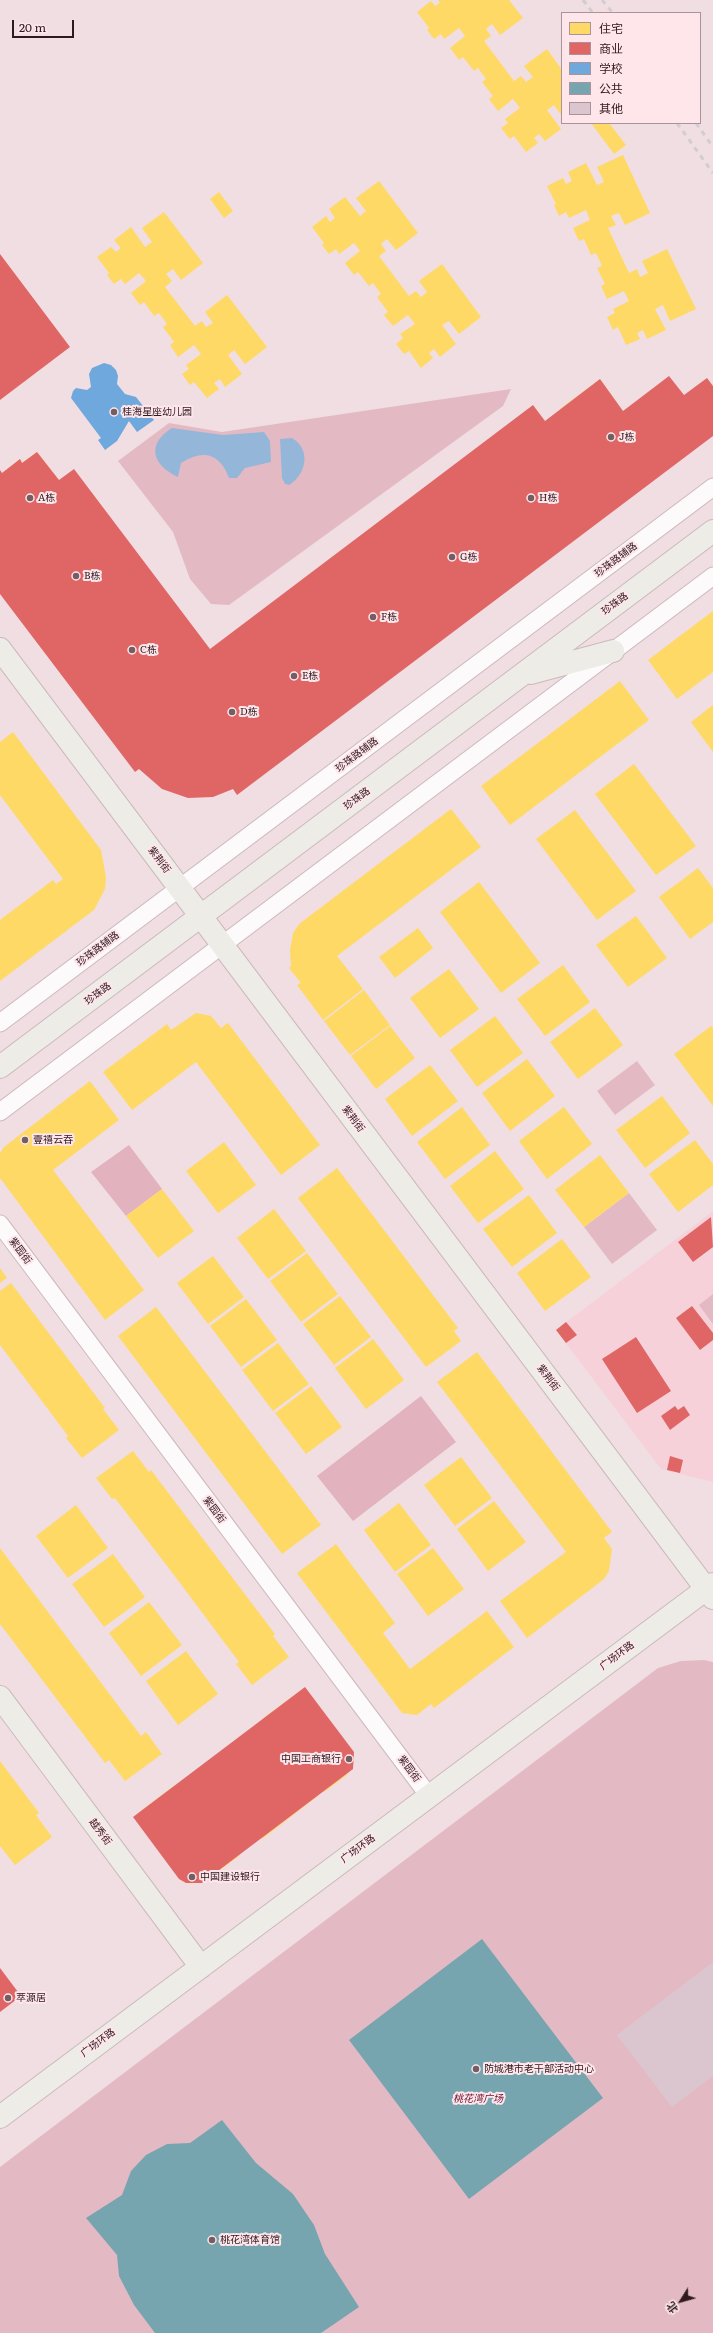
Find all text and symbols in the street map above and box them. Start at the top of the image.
scale bar [14,12,76,38]
legend [561,12,701,124]
text: 20 m [19,18,46,36]
text: 住宅 [599,19,623,37]
text: 商业 [599,39,623,57]
text: 学校 [599,59,623,77]
text: 公共 [599,79,623,97]
text: 其他 [599,99,623,117]
place label: 桂海星座幼儿园 [122,406,192,418]
marker: 桂海星座幼儿园 [109,407,119,417]
place label: J栋 [619,431,635,443]
marker: J栋 [606,432,616,442]
place label: A栋 [38,492,55,504]
place label: H栋 [539,492,557,504]
marker: A栋 [25,493,35,503]
marker: H栋 [526,493,536,503]
street label: 珍珠路辅路 [592,540,640,580]
place label: G栋 [460,551,478,563]
marker: G栋 [447,552,457,562]
place label: B栋 [84,570,101,582]
marker: B栋 [71,571,81,581]
street label: 珍珠路 [599,590,631,618]
place label: F栋 [381,611,397,623]
marker: F栋 [368,612,378,622]
place label: C栋 [140,644,157,656]
marker: C栋 [127,645,137,655]
place label: E栋 [302,670,318,682]
marker: E栋 [289,671,299,681]
place label: D栋 [240,706,258,718]
marker: D栋 [227,707,237,717]
street label: 珍珠路辅路 [333,735,381,775]
street label: 珍珠路 [341,785,373,813]
street label: 紫荆街 [145,844,173,876]
street label: 珍珠路辅路 [74,929,122,969]
street label: 珍珠路 [82,980,114,1008]
street label: 紫荆街 [339,1103,367,1135]
place label: 壹禧云吞 [33,1134,73,1146]
marker: 壹禧云吞 [20,1135,30,1145]
street label: 紫园街 [6,1235,34,1267]
street label: 紫荆街 [534,1362,562,1394]
street label: 紫园街 [200,1494,228,1526]
street label: 广场环路 [597,1639,637,1673]
place label: 中国工商银行 [281,1753,341,1765]
street label: 紫园街 [395,1753,423,1785]
marker: 中国工商银行 [344,1754,354,1764]
street label: 越秀街 [86,1816,114,1848]
street label: 广场环路 [338,1832,378,1866]
place label: 中国建设银行 [200,1871,260,1883]
marker: 中国建设银行 [187,1872,197,1882]
place label: 萃源居 [16,1992,46,2004]
marker: 萃源居 [3,1993,13,2003]
street label: 广场环路 [78,2026,118,2060]
place label: 防城港市老干部活动中心 [484,2063,594,2075]
marker: 防城港市老干部活动中心 [471,2064,481,2074]
park label: 桃花湾广场 [453,2093,503,2105]
place label: 桃花湾体育馆 [220,2234,280,2246]
marker: 桃花湾体育馆 [207,2235,217,2245]
north arrow [661,2281,701,2321]
text: 北 [662,2299,681,2317]

